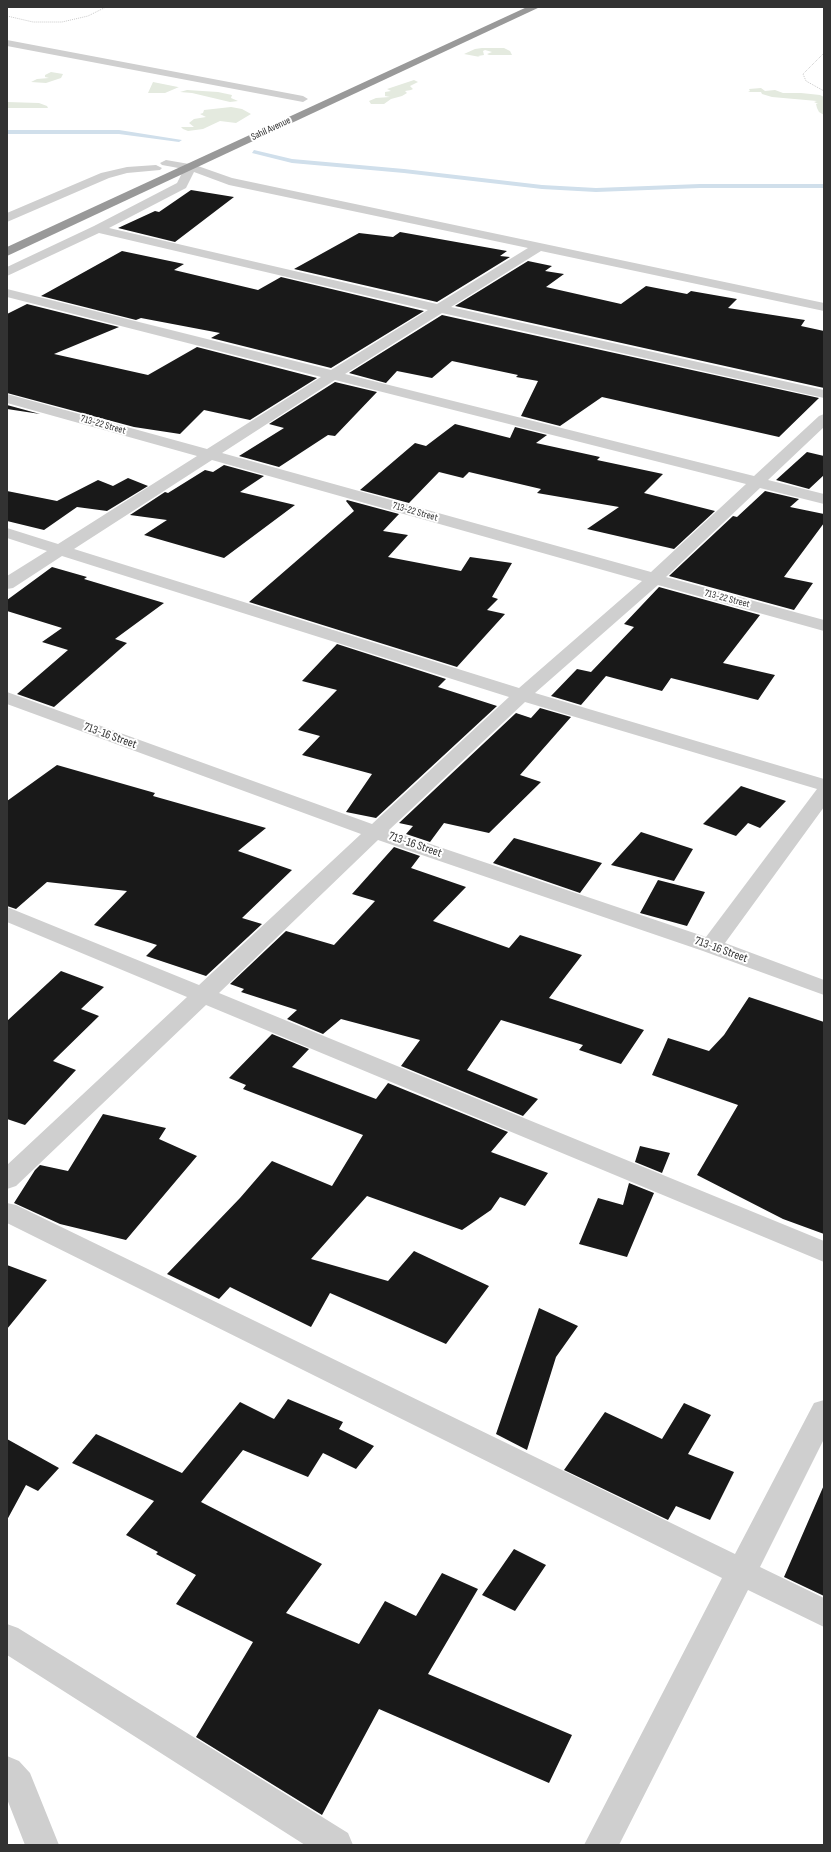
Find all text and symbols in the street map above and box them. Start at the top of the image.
street label: Sahil Avenue [249,115,293,143]
street label: 713-22 Street [79,413,127,437]
street label: 713-22 Street [391,500,439,524]
street label: 713-22 Street [703,587,751,611]
street label: 713-16 Street [82,720,138,752]
street label: 713-16 Street [387,829,443,861]
street label: 713-16 Street [693,934,749,966]

